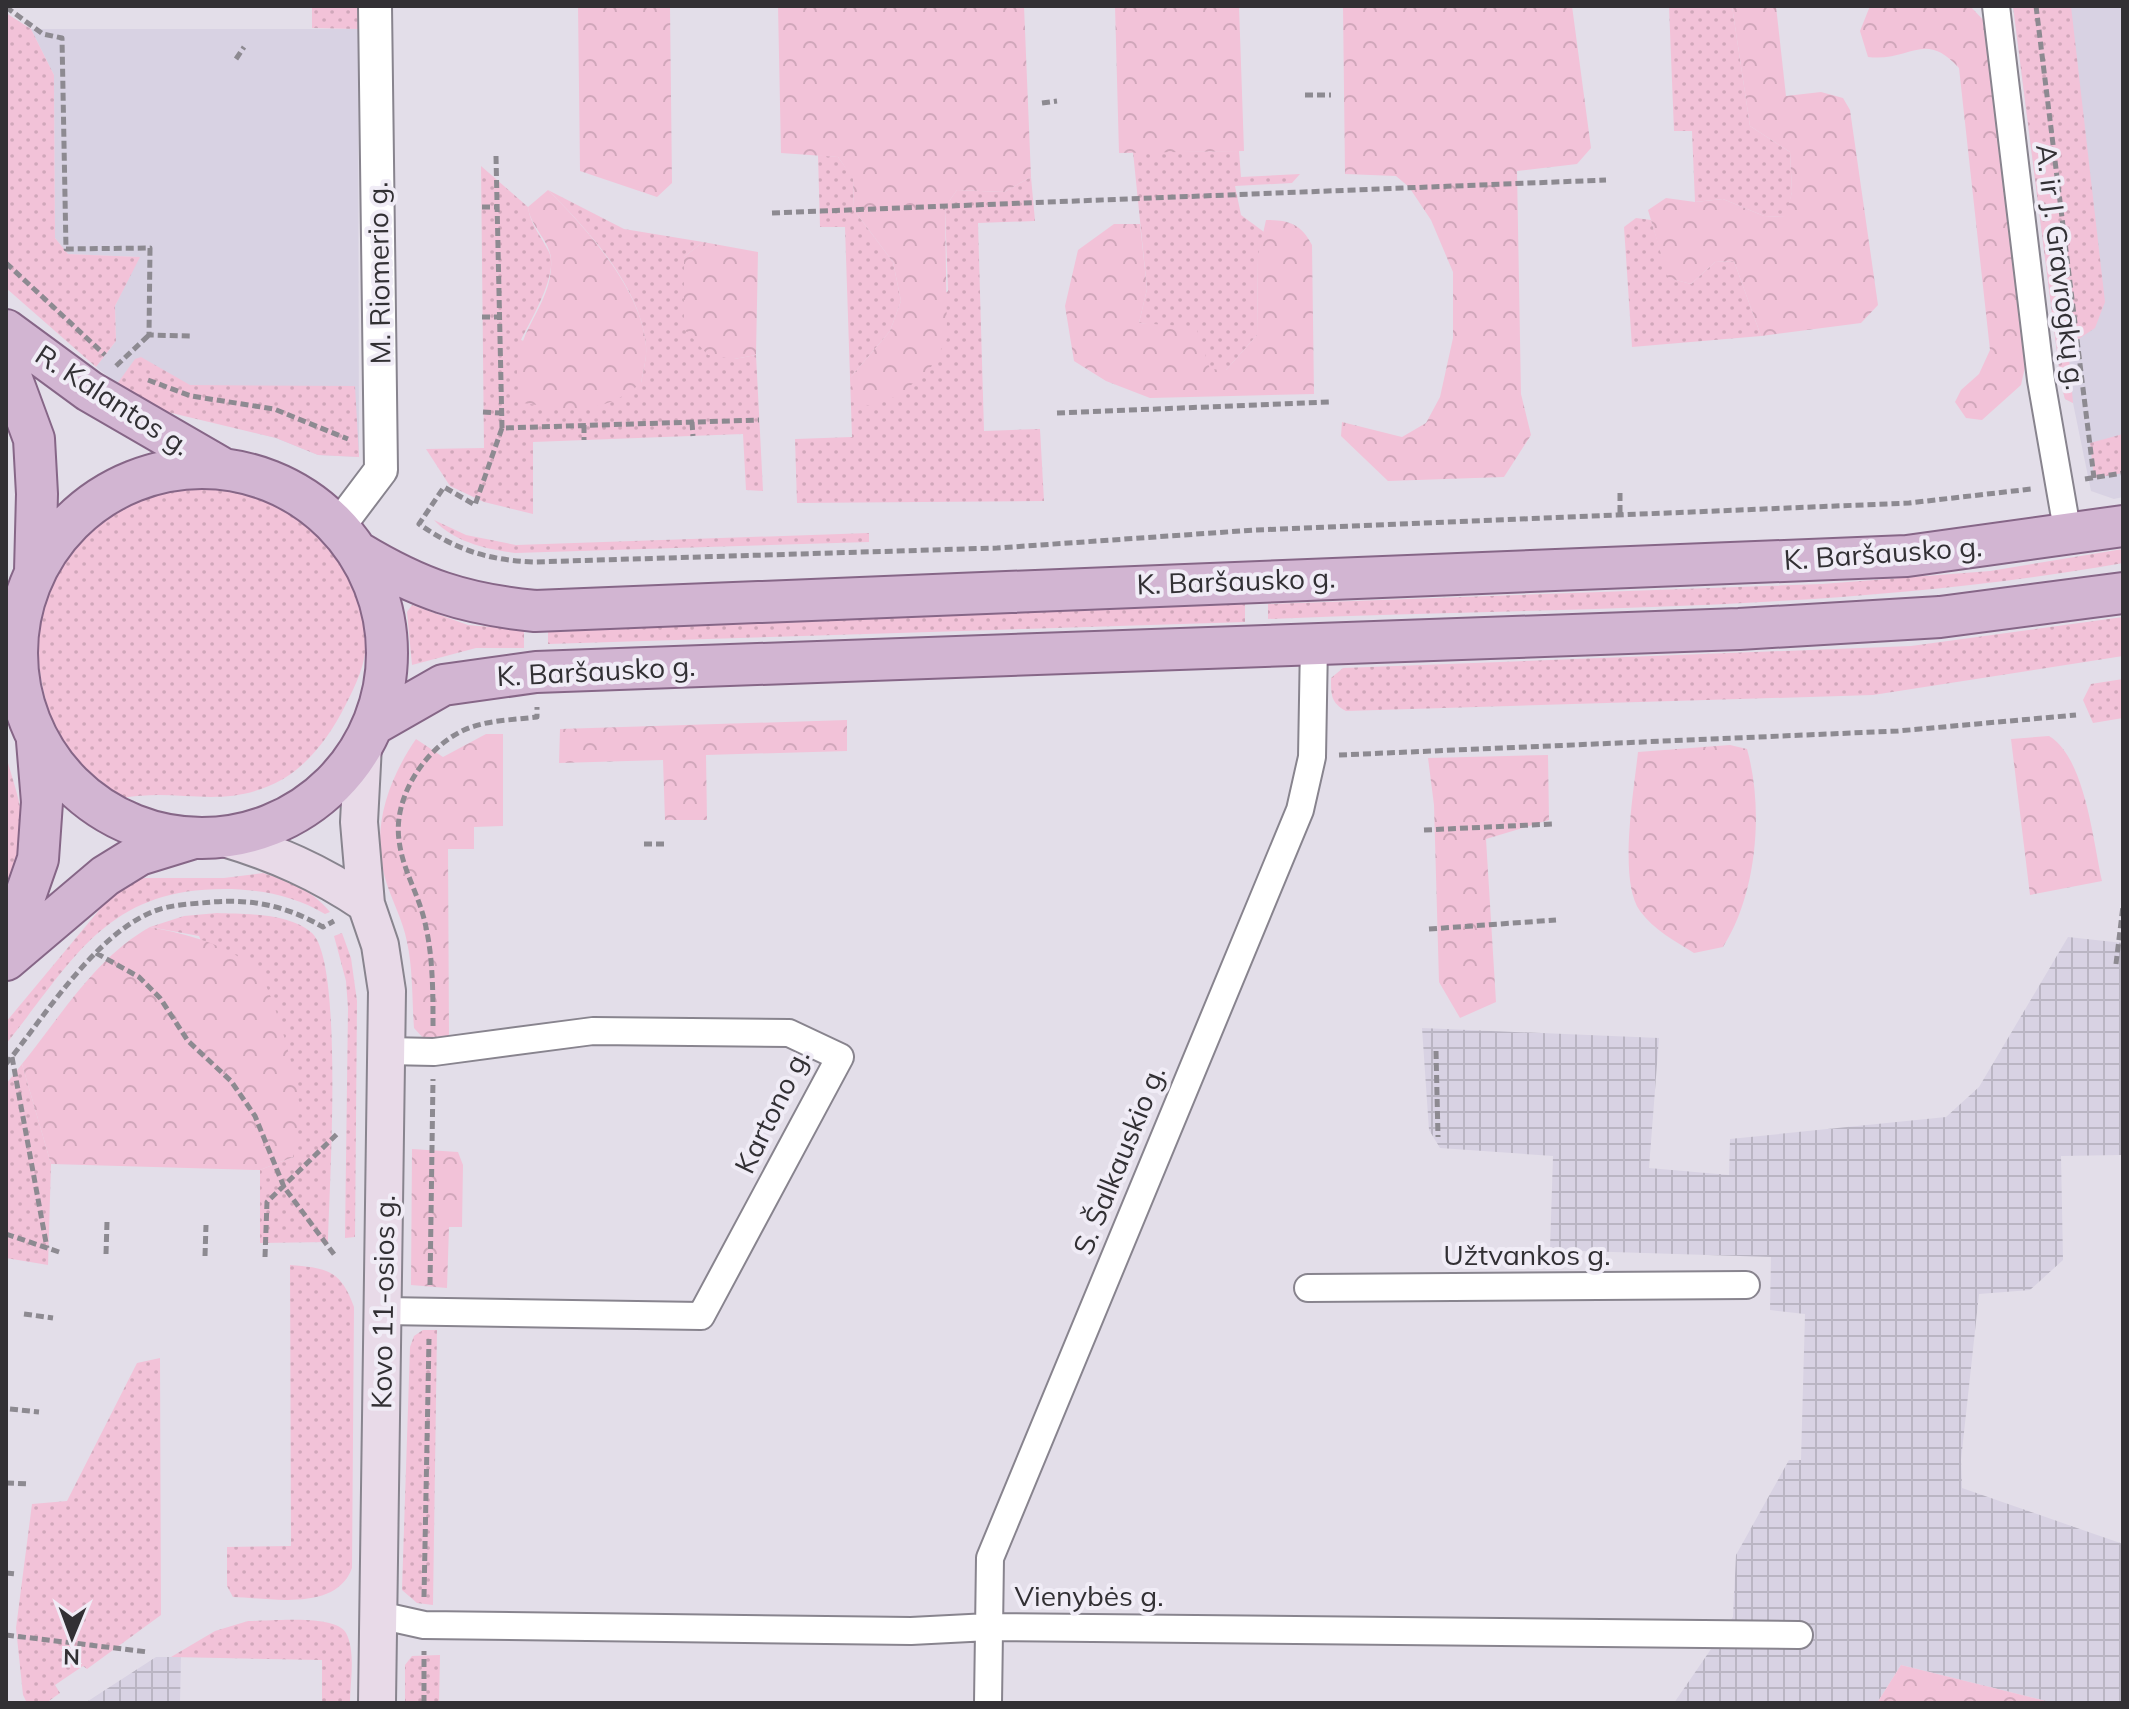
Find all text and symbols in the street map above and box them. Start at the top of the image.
street label: A. ir J. Gravrogkų g. [2029,142,2094,392]
street label: M. Riomerio g. [359,181,398,365]
street label: R. Kalantos g. [29,336,197,463]
street label: K. Baršausko g. [1782,528,1983,577]
street label: K. Baršausko g. [1136,560,1336,601]
street label: K. Baršausko g. [496,648,696,693]
street label: Kartono g. [726,1043,817,1179]
street label: S. Šalkauskio g. [1065,1060,1172,1259]
street label: Kovo 11-osios g. [363,1195,402,1409]
street label: Užtvankos g. [1443,1237,1611,1272]
street label: Vienybės g. [1014,1578,1164,1613]
north arrow [32,1597,112,1677]
text: N [63,1643,80,1671]

